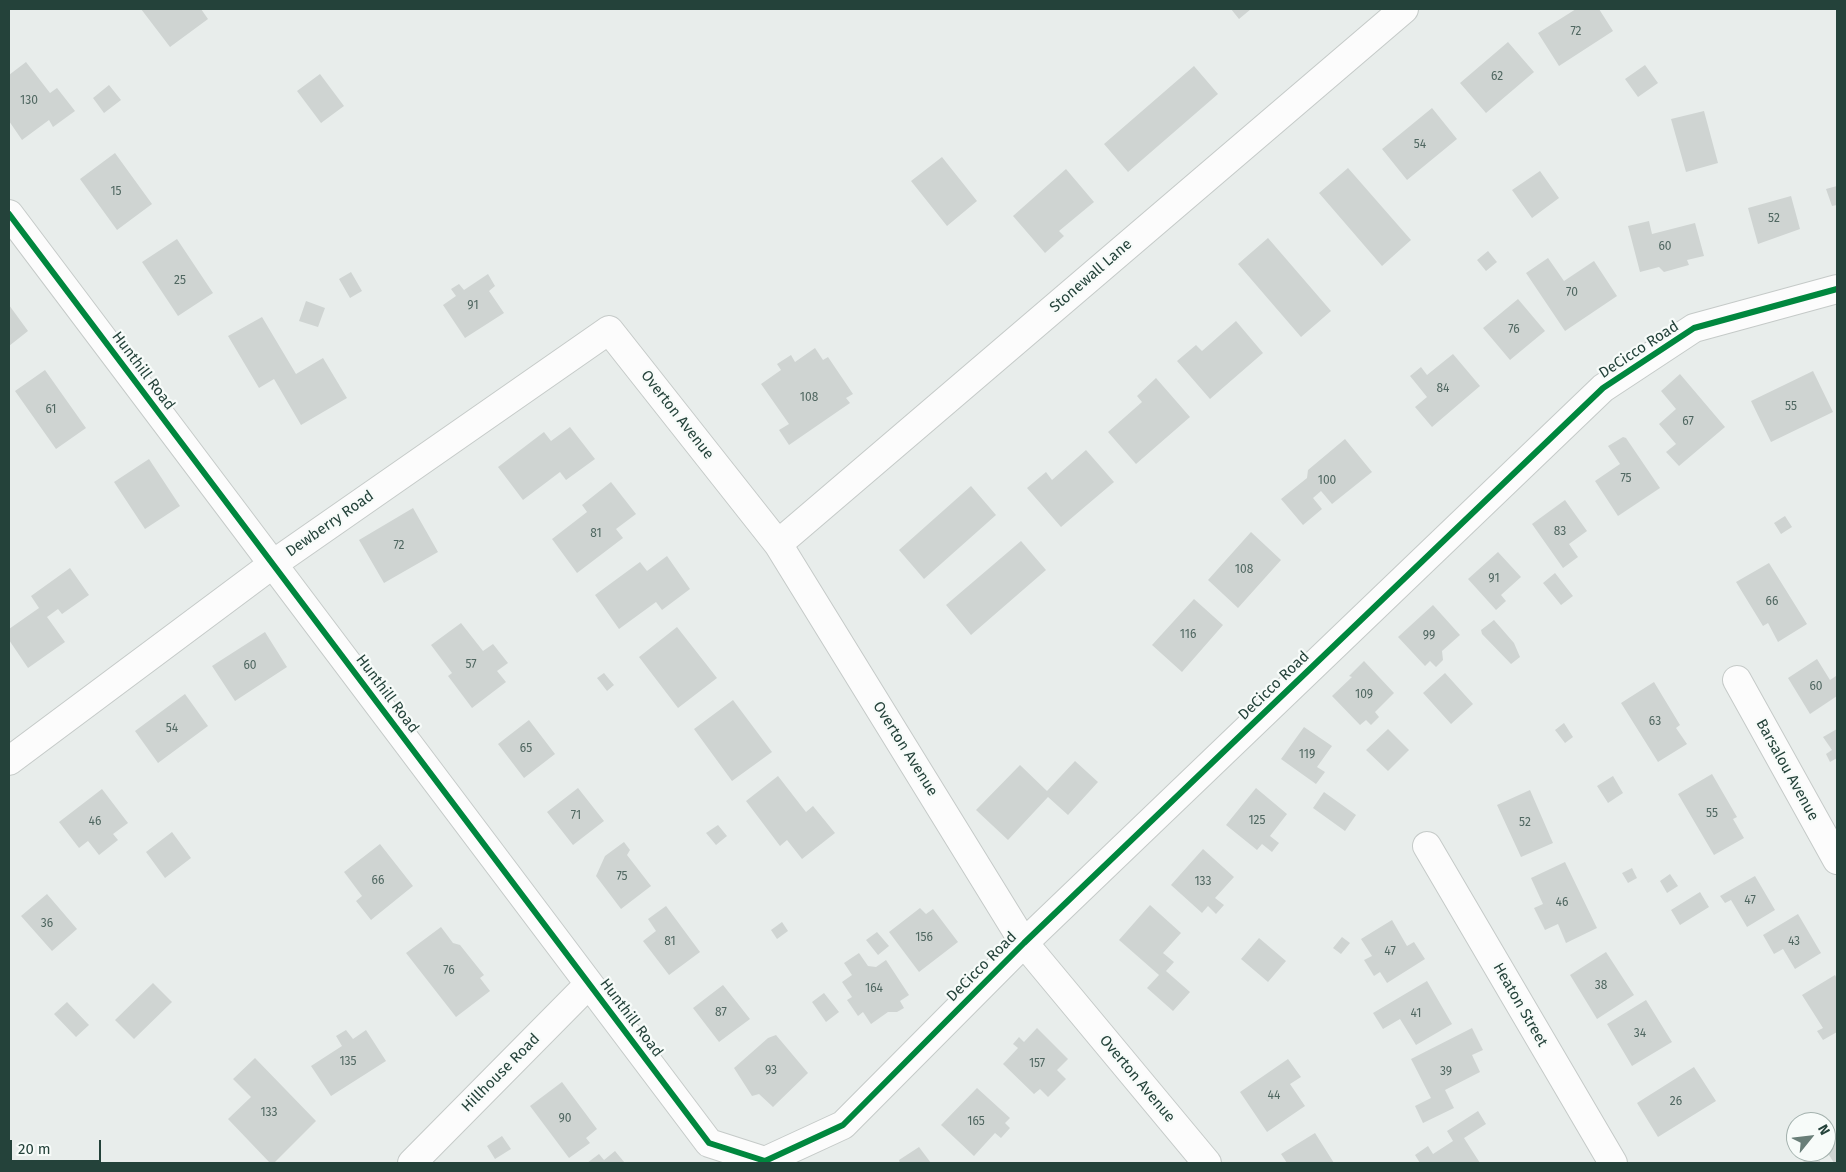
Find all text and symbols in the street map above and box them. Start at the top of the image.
house number: 72 [1570,25,1582,39]
house number: 62 [1491,70,1503,84]
house number: 130 [20,94,38,108]
house number: 54 [1414,138,1426,152]
house number: 15 [110,185,122,199]
house number: 52 [1768,212,1780,226]
street label: Stonewall Lane [1046,235,1136,317]
house number: 60 [1658,240,1672,254]
house number: 25 [174,274,186,288]
house number: 70 [1566,286,1578,300]
house number: 91 [467,299,479,313]
street label: DeCicco Road [1596,318,1682,382]
house number: 76 [1508,323,1520,337]
street label: Hunthill Road [108,328,178,414]
street label: Overton Avenue [637,367,717,463]
house number: 84 [1437,382,1449,396]
house number: 108 [800,391,818,405]
house number: 55 [1785,400,1797,414]
house number: 61 [45,403,57,417]
house number: 67 [1682,415,1694,429]
house number: 75 [1620,472,1632,486]
house number: 100 [1318,474,1336,488]
street label: Dewberry Road [283,487,377,561]
house number: 83 [1554,525,1566,539]
house number: 81 [590,527,602,541]
house number: 72 [393,539,405,553]
house number: 108 [1235,563,1253,577]
house number: 91 [1488,572,1500,586]
house number: 66 [1766,595,1778,609]
house number: 116 [1180,628,1196,642]
house number: 99 [1423,629,1435,643]
street label: DeCicco Road [1235,648,1313,724]
street label: Hunthill Road [352,651,422,737]
house number: 57 [465,658,477,672]
house number: 60 [243,659,257,673]
house number: 60 [1809,680,1823,694]
house number: 109 [1355,688,1373,702]
street label: Overton Avenue [869,698,941,800]
house number: 63 [1649,715,1661,729]
street label: Barsalou Avenue [1752,716,1822,824]
house number: 54 [166,722,178,736]
house number: 65 [520,742,532,756]
house number: 119 [1299,748,1315,762]
house number: 55 [1706,807,1718,821]
house number: 71 [571,809,581,823]
house number: 125 [1248,814,1266,828]
house number: 46 [89,815,101,829]
house number: 52 [1519,816,1531,830]
house number: 75 [616,870,628,884]
house number: 66 [372,874,384,888]
house number: 133 [1194,875,1212,889]
house number: 47 [1744,894,1756,908]
house number: 46 [1556,896,1568,910]
house number: 36 [41,917,53,931]
street label: DeCicco Road [943,928,1021,1006]
house number: 156 [915,931,933,945]
house number: 81 [664,935,676,949]
house number: 43 [1788,935,1800,949]
house number: 47 [1384,945,1396,959]
street label: Heaton Street [1489,960,1551,1050]
house number: 76 [443,964,455,978]
street label: Hunthill Road [596,975,666,1061]
house number: 38 [1595,979,1607,993]
house number: 164 [865,982,883,996]
house number: 87 [715,1006,727,1020]
house number: 41 [1411,1007,1421,1021]
house number: 34 [1634,1027,1646,1041]
street label: Hillhouse Road [458,1030,544,1116]
street label: Overton Avenue [1095,1032,1179,1126]
house number: 135 [339,1055,357,1069]
house number: 157 [1029,1057,1045,1071]
house number: 93 [765,1064,777,1078]
house number: 39 [1440,1065,1452,1079]
house number: 44 [1268,1089,1280,1103]
house number: 26 [1670,1095,1682,1109]
house number: 133 [260,1106,278,1120]
house number: 90 [559,1112,571,1126]
north arrow [1786,1112,1836,1162]
house number: 165 [967,1115,985,1129]
text: N [1814,1122,1833,1138]
scale bar [12,1130,104,1162]
text: 20 m [18,1140,51,1158]

